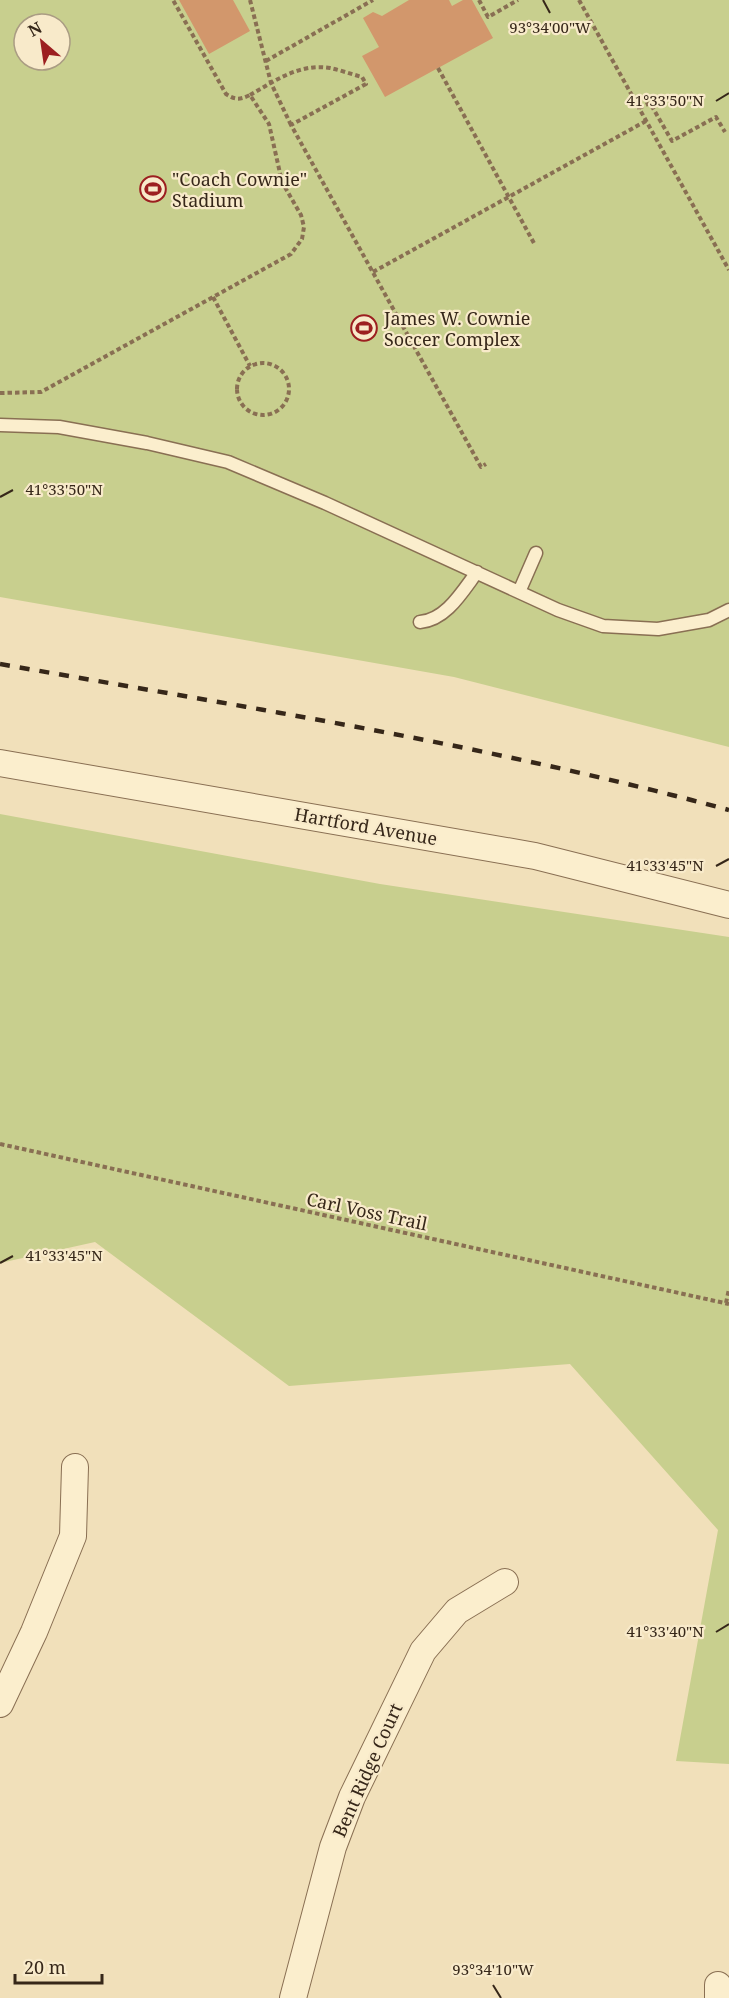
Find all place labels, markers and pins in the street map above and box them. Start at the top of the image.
place label: "Coach Cownie" Stadium [172,167,307,212]
sports icon: "Coach Cownie" Stadium [138,174,168,204]
place label: James W. Cownie Soccer Complex [383,306,530,351]
sports icon: James W. Cownie Soccer Complex [349,313,379,343]

